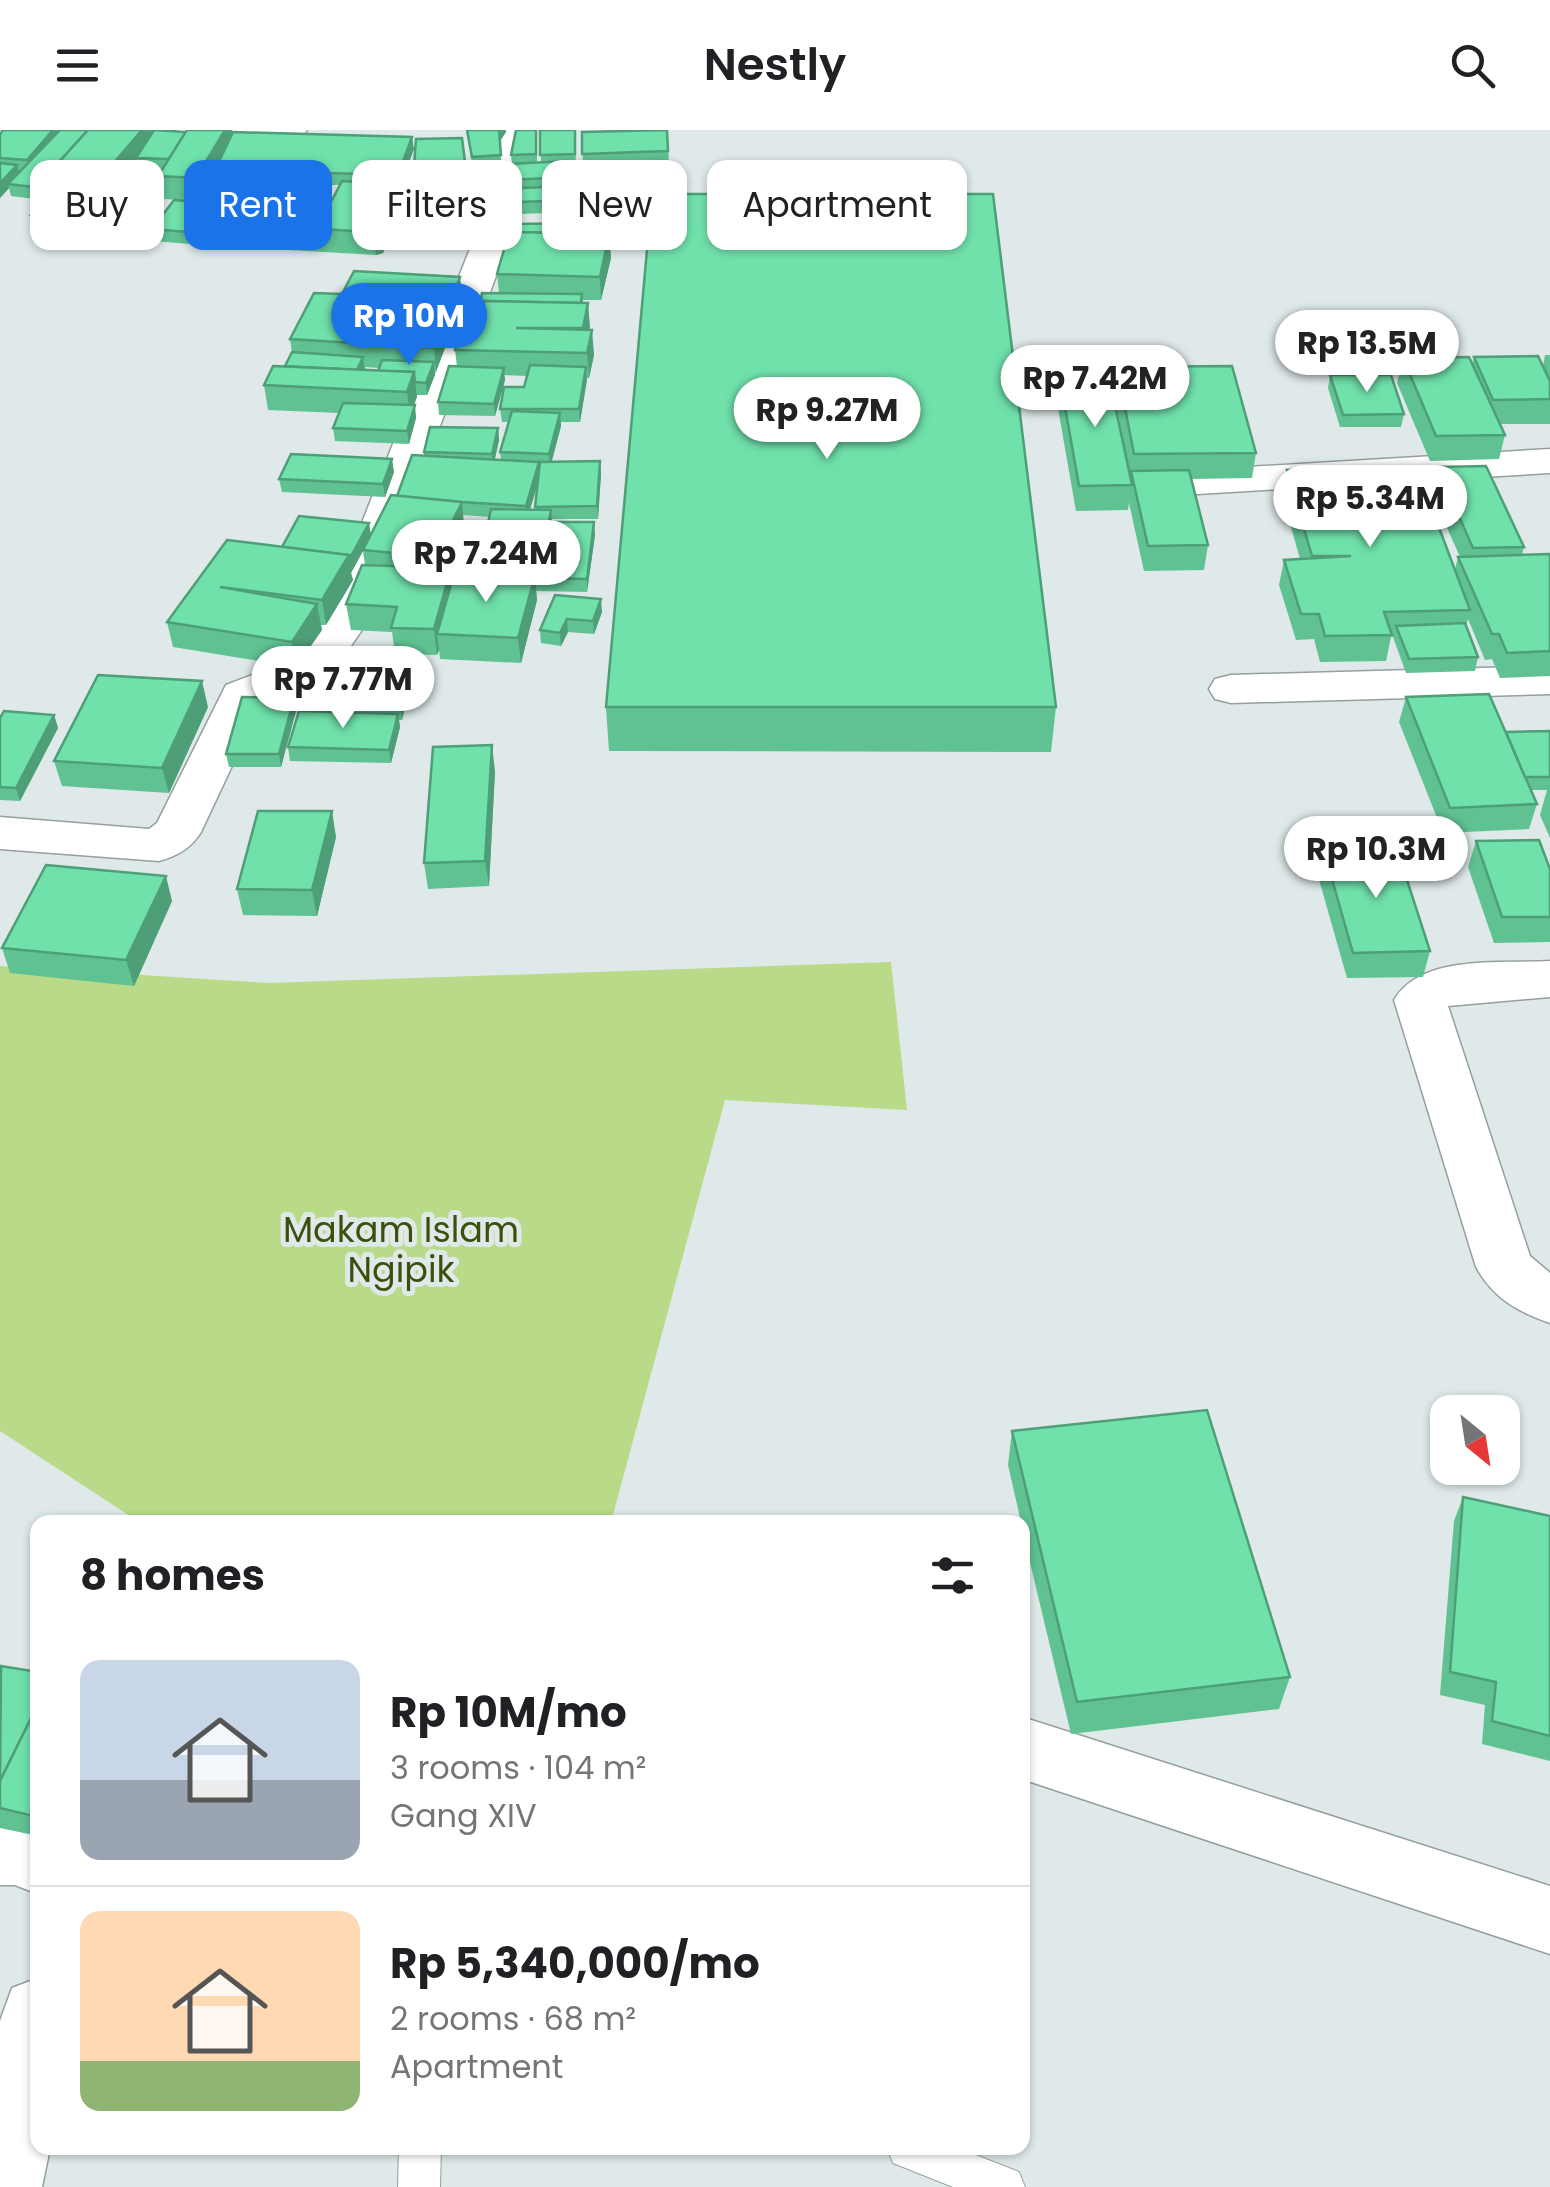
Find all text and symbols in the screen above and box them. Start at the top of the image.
text: Nestly [704,33,846,96]
icon: menu [50,38,105,93]
icon: search [1445,38,1500,93]
chip: Buy [30,160,164,250]
chip: Rent [184,160,332,250]
chip: Filters [352,160,522,250]
chip: New [542,160,687,250]
chip: Apartment [707,160,967,250]
pin: Rp 10M [328,283,490,368]
text: Rp 10M [353,293,465,338]
pin: Rp 13.5M [1264,310,1470,395]
text: Rp 13.5M [1297,320,1437,365]
pin: Rp 7.42M [992,345,1198,430]
text: Rp 7.42M [1023,355,1167,400]
pin: Rp 9.27M [724,377,930,462]
text: Rp 9.27M [756,387,898,432]
pin: Rp 5.34M [1267,465,1473,550]
text: Rp 5.34M [1295,475,1445,520]
pin: Rp 7.24M [383,520,589,605]
text: Rp 7.24M [414,530,558,575]
pin: Rp 7.77M [240,646,446,731]
text: Rp 7.77M [273,656,413,701]
pin: Rp 10.3M [1273,816,1479,901]
text: Rp 10.3M [1306,826,1446,871]
park label: Makam Islam Ngipik [283,1205,519,1294]
north arrow [1430,1395,1520,1485]
map controls [1430,1395,1520,1485]
text: 8 homes [80,1546,265,1605]
icon: filters [925,1548,980,1603]
text: Rp 10M/mo [390,1683,627,1742]
icon: home [160,1700,280,1820]
text: 3 rooms · 104 m² [390,1745,646,1790]
text: Gang XIV [390,1793,537,1838]
text: Rp 5,340,000/mo [390,1934,760,1993]
icon: home [160,1951,280,2071]
text: 2 rooms · 68 m² [390,1996,636,2041]
text: Apartment [390,2044,563,2089]

